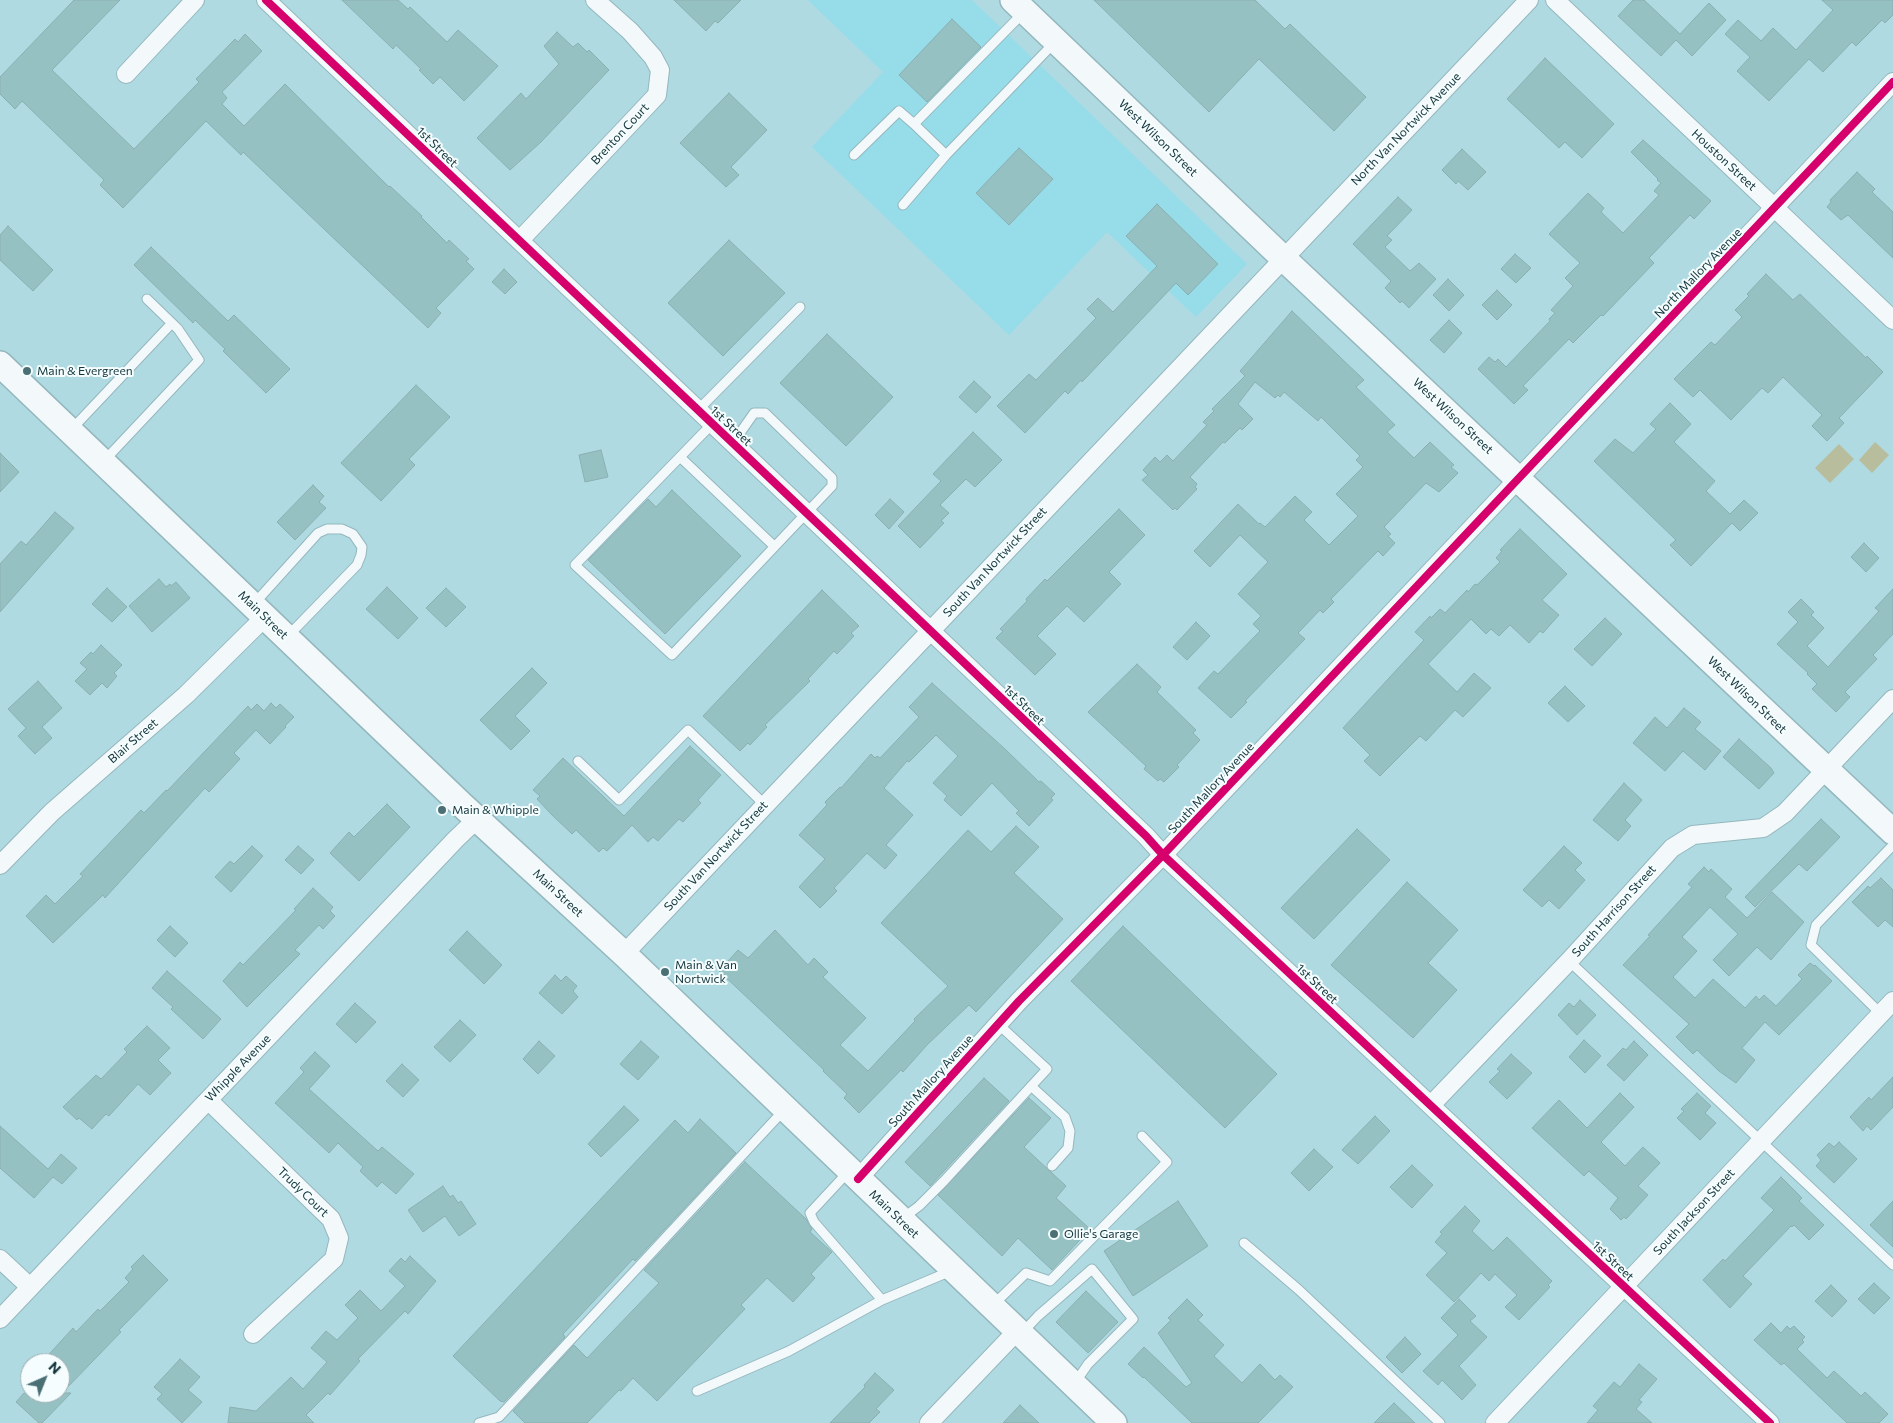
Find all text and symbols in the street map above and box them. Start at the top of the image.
street label: North Van Nortwick Avenue [1348,70,1464,188]
street label: West Wilson Street [1115,97,1201,179]
street label: Brenton Court [588,100,652,168]
street label: 1st Street [413,124,461,170]
street label: Houston Street [1689,126,1759,194]
street label: North Mallory Avenue [1651,225,1745,321]
place label: Main & Evergreen [37,364,133,378]
marker: Main & Evergreen [21,365,33,377]
street label: West Wilson Street [1410,375,1496,457]
street label: 1st Street [707,403,755,449]
street label: South Van Nortwick Street [940,504,1050,620]
street label: Main Street [235,588,291,642]
street label: West Wilson Street [1704,654,1790,736]
street label: 1st Street [1000,682,1048,728]
street label: Blair Street [105,716,161,766]
street label: South Mallory Avenue [1165,739,1257,837]
street label: South Van Nortwick Street [661,798,771,914]
place label: Main & Whipple [452,803,539,817]
marker: Main & Whipple [436,804,448,816]
street label: South Harrison Street [1569,862,1659,960]
street label: Main Street [530,866,586,920]
place label: Main & Van Nortwick [675,958,737,986]
street label: 1st Street [1293,961,1341,1007]
marker: Main & Van Nortwick [659,966,671,978]
street label: Whipple Avenue [202,1031,274,1105]
street label: South Mallory Avenue [886,1032,976,1130]
street label: Trudy Court [274,1164,332,1220]
street label: South Jackson Street [1650,1166,1738,1258]
street label: Main Street [866,1187,922,1241]
place label: Ollie's Garage [1064,1227,1138,1241]
marker: Ollie's Garage [1048,1228,1060,1240]
street label: 1st Street [1589,1238,1637,1284]
north arrow [20,1353,70,1403]
text: N [45,1358,65,1377]

